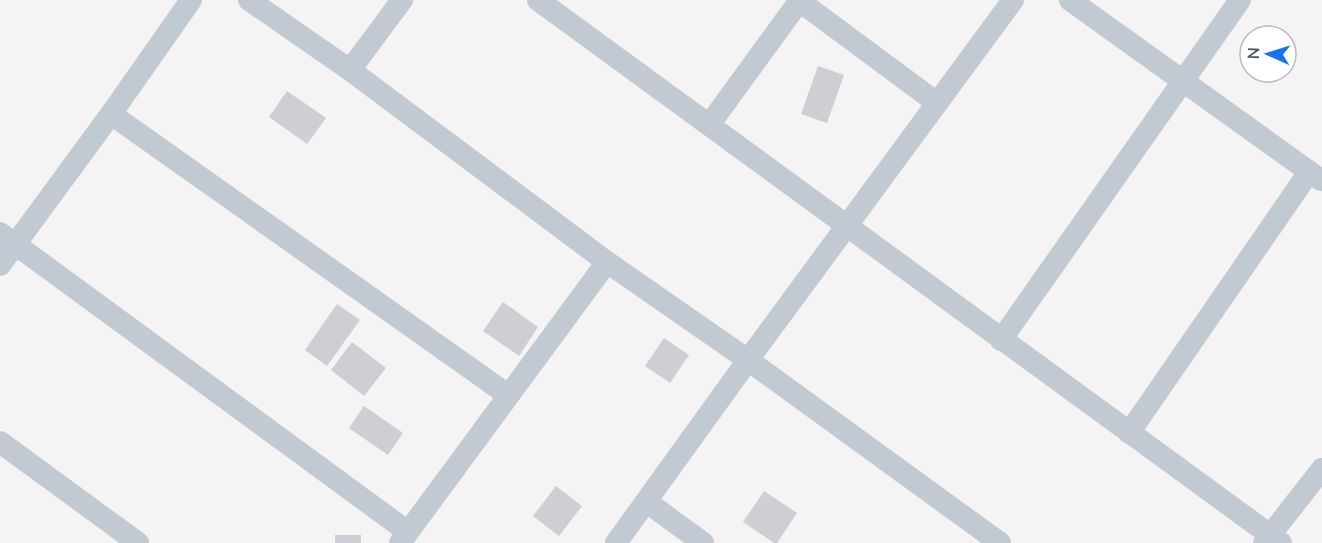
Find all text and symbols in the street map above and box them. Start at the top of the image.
north arrow [1238,24,1298,84]
text: N [1243,47,1265,60]

